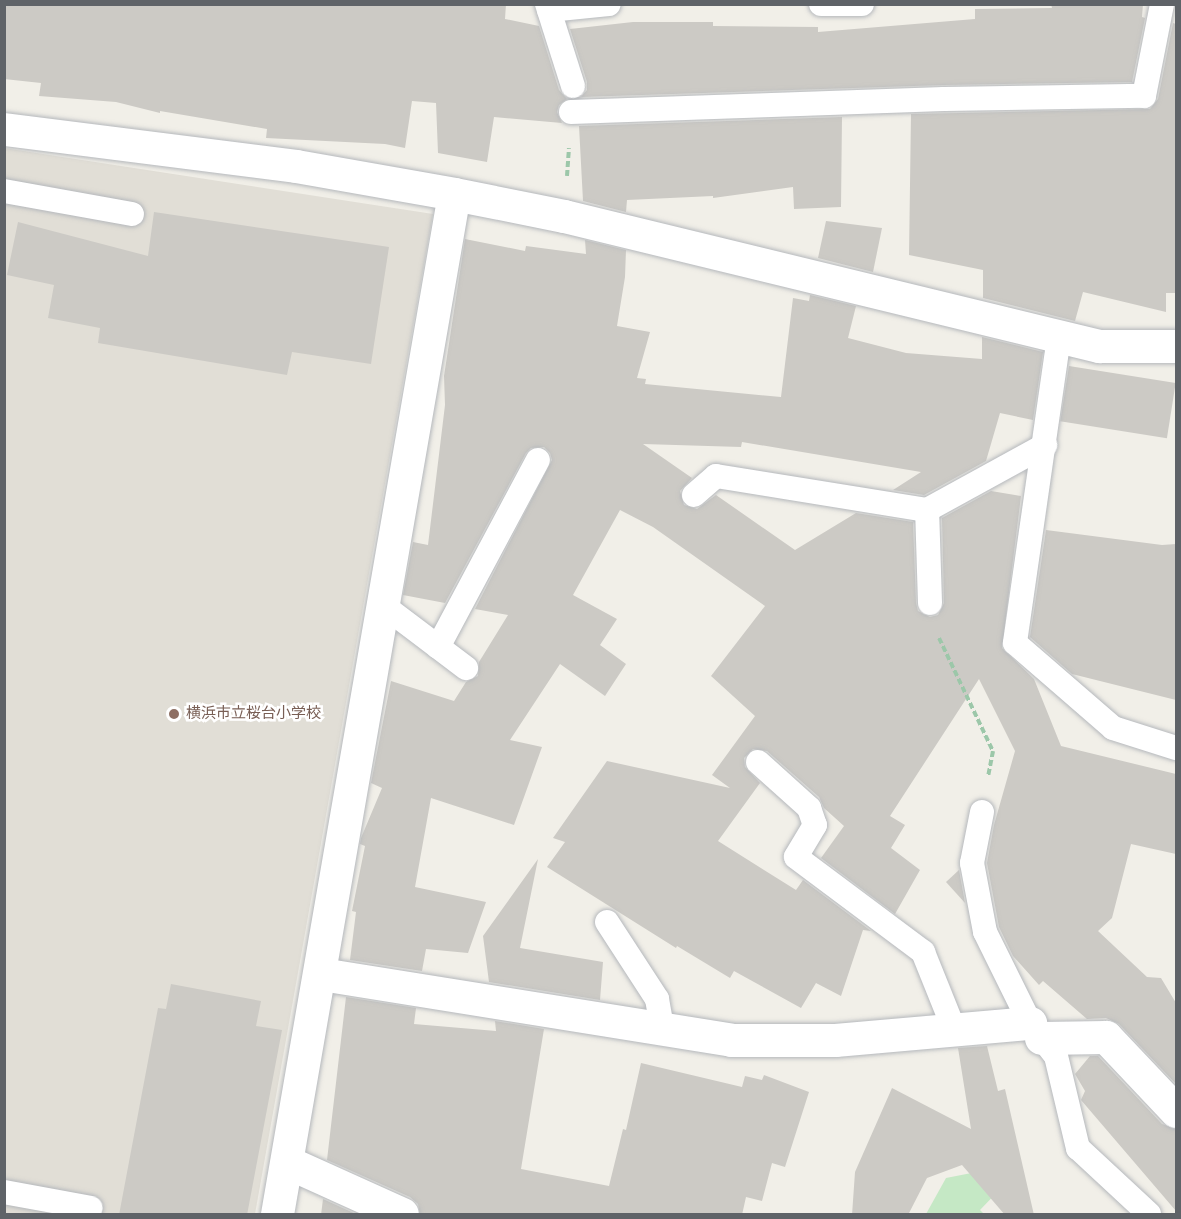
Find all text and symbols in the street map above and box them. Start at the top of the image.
place label: 横浜市立桜台小学校 [186,705,321,723]
marker: 横浜市立桜台小学校 [167,707,181,721]

